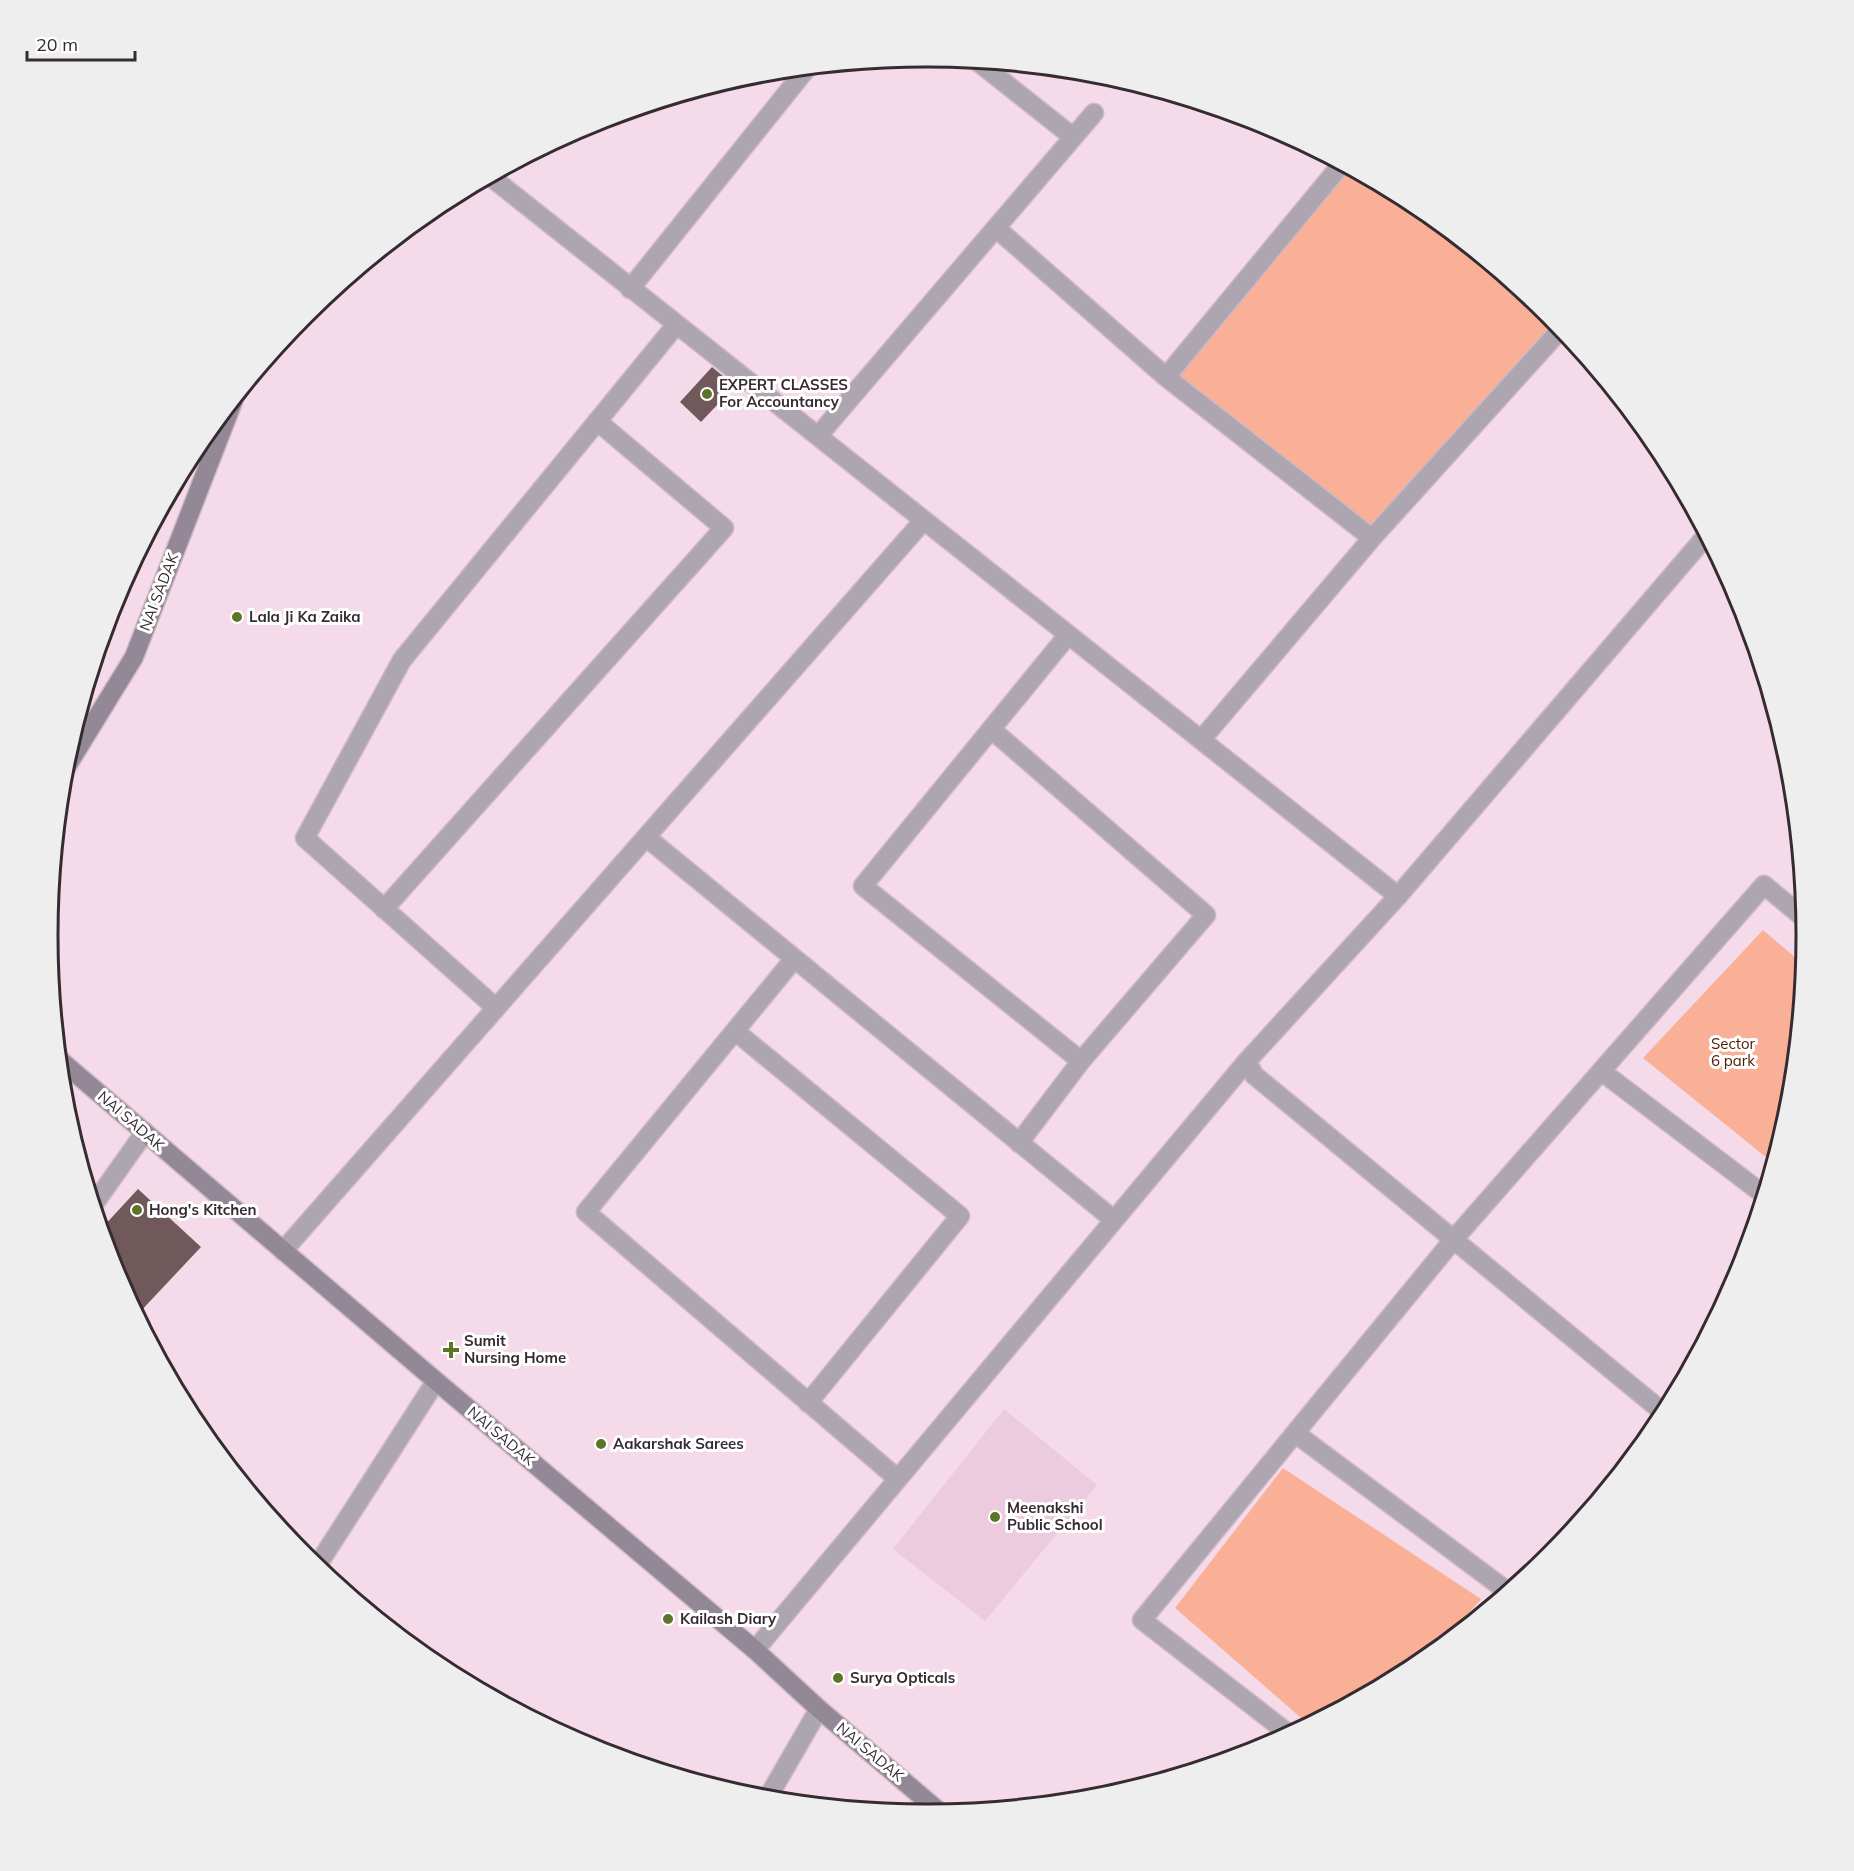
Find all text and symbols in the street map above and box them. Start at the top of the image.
scale bar [27,24,135,62]
text: 20 m [36,33,78,56]
place label: EXPERT CLASSES For Accountancy [719,375,848,411]
marker: EXPERT CLASSES For Accountancy [700,387,714,401]
street label: NAI SADAK [135,550,182,633]
place label: Lala Ji Ka Zaika [249,607,361,626]
marker: Lala Ji Ka Zaika [230,610,244,624]
park label: Sector 6 park [1711,1034,1756,1070]
street label: NAI SADAK [94,1087,169,1155]
place label: Hong's Kitchen [149,1200,257,1219]
marker: Hong's Kitchen [130,1203,144,1217]
place label: Sumit Nursing Home [464,1331,566,1367]
marker: Sumit Nursing Home [442,1341,460,1359]
street label: NAI SADAK [464,1402,539,1470]
place label: Aakarshak Sarees [613,1434,744,1453]
marker: Aakarshak Sarees [594,1437,608,1451]
place label: Meenakshi Public School [1007,1498,1103,1534]
marker: Meenakshi Public School [988,1510,1002,1524]
place label: Kailash Diary [680,1609,777,1628]
marker: Kailash Diary [661,1612,675,1626]
place label: Surya Opticals [850,1668,955,1687]
marker: Surya Opticals [831,1671,845,1685]
street label: NAI SADAK [833,1718,908,1786]

